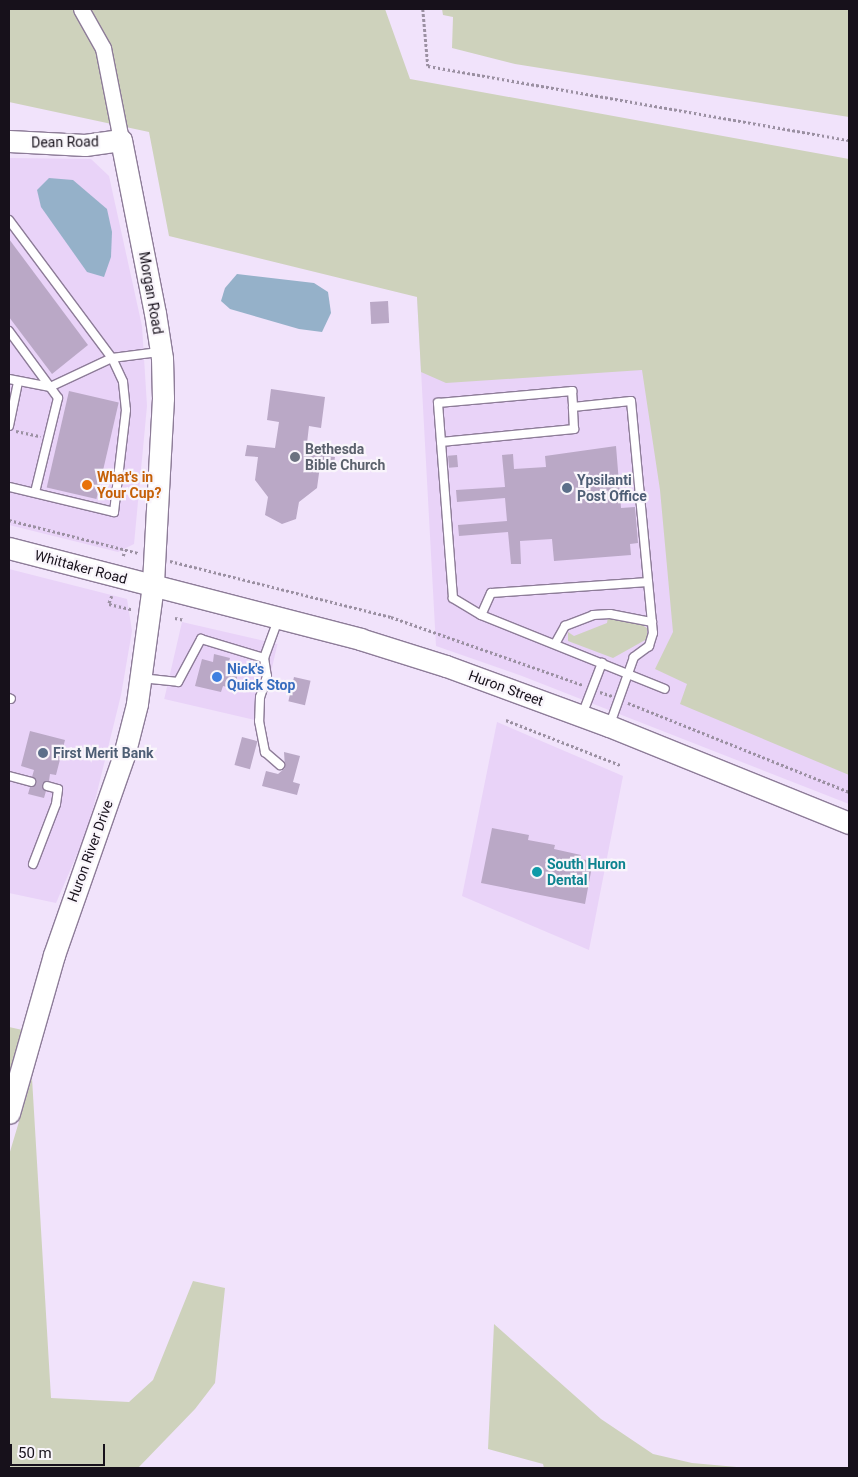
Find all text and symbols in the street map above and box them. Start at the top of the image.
street label: Dean Road [31,133,99,151]
street label: Morgan Road [135,250,167,336]
place label: Bethesda Bible Church [305,441,385,474]
marker: Bethesda Bible Church [289,451,301,463]
place label: What's in Your Cup? [97,469,161,502]
place label: Ypsilanti Post Office [577,472,647,504]
marker: What's in Your Cup? [81,479,93,491]
marker: Ypsilanti Post Office [561,482,573,494]
street label: Whittaker Road [33,547,129,587]
place label: Nick's Quick Stop [227,661,295,694]
street label: Huron Street [466,667,546,709]
marker: Nick's Quick Stop [211,671,223,683]
place label: First Merit Bank [53,745,154,761]
marker: First Merit Bank [37,747,49,759]
street label: Huron River Drive [64,798,116,904]
place label: South Huron Dental [547,856,626,889]
marker: South Huron Dental [531,866,543,878]
scale bar [12,1434,108,1466]
text: 50 m [18,1444,52,1462]

